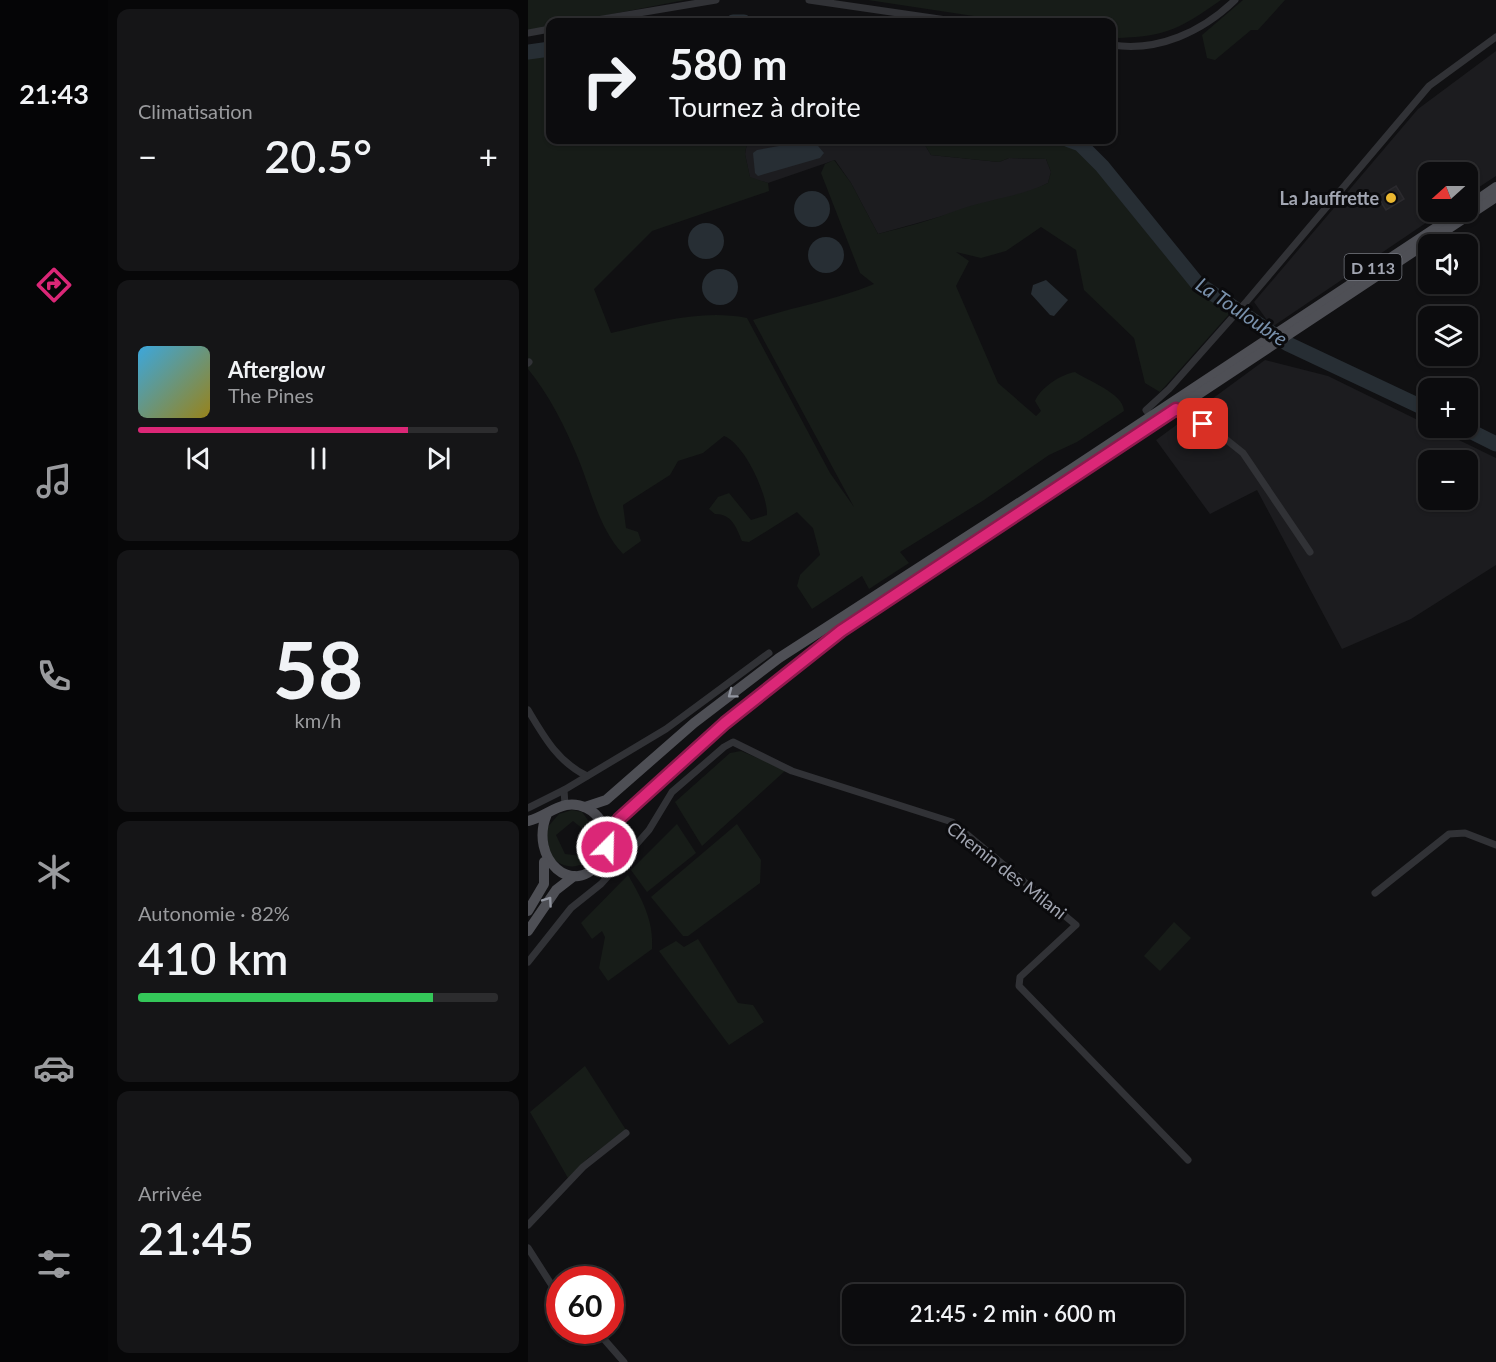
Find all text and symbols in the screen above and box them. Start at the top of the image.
text: 580 m [669,39,787,89]
icon: right [570,42,648,120]
text: 21:43 [19,77,89,110]
text: Tournez à droite [669,90,861,123]
text: Climatisation [138,99,253,123]
text: 20.5° [264,129,372,183]
text: − [138,136,157,176]
text: + [479,136,498,176]
north arrow [1418,162,1478,222]
map controls [1418,162,1478,510]
place label: La Jauffrette [1280,187,1379,209]
marker: La Jauffrette [1384,191,1398,205]
button: sound [1418,234,1478,294]
road number: D 113 [1344,254,1402,280]
icon: directions [33,264,75,306]
water label: La Touloubre [1192,272,1292,350]
button: layers [1418,306,1478,366]
text: Afterglow [228,356,325,383]
button: + [1418,378,1478,438]
text: The Pines [228,383,314,407]
pin [1177,398,1228,449]
icon: arrive [1186,407,1219,440]
icon: previous [182,442,215,475]
icon: pause [302,442,335,475]
icon: next [422,442,455,475]
button: − [1418,450,1478,510]
icon: music [33,460,75,502]
text: 58 [273,622,363,716]
icon: phone [33,655,75,697]
one-way arrow [728,687,739,698]
text: km/h [295,708,341,732]
position arrow [575,815,639,879]
street label: Chemin des Milani [943,816,1071,924]
icon: climate [33,851,75,893]
one-way arrow [541,896,552,907]
text: Autonomie · 82% [138,901,290,925]
text: 410 km [138,931,288,985]
icon: car [33,1047,75,1089]
text: Arrivée [138,1181,202,1205]
text: 21:45 [138,1211,254,1265]
icon: filters [33,1243,75,1285]
speed limit sign: 60 [546,1266,624,1344]
text: 21:45 · 2 min · 600 m [910,1300,1116,1327]

